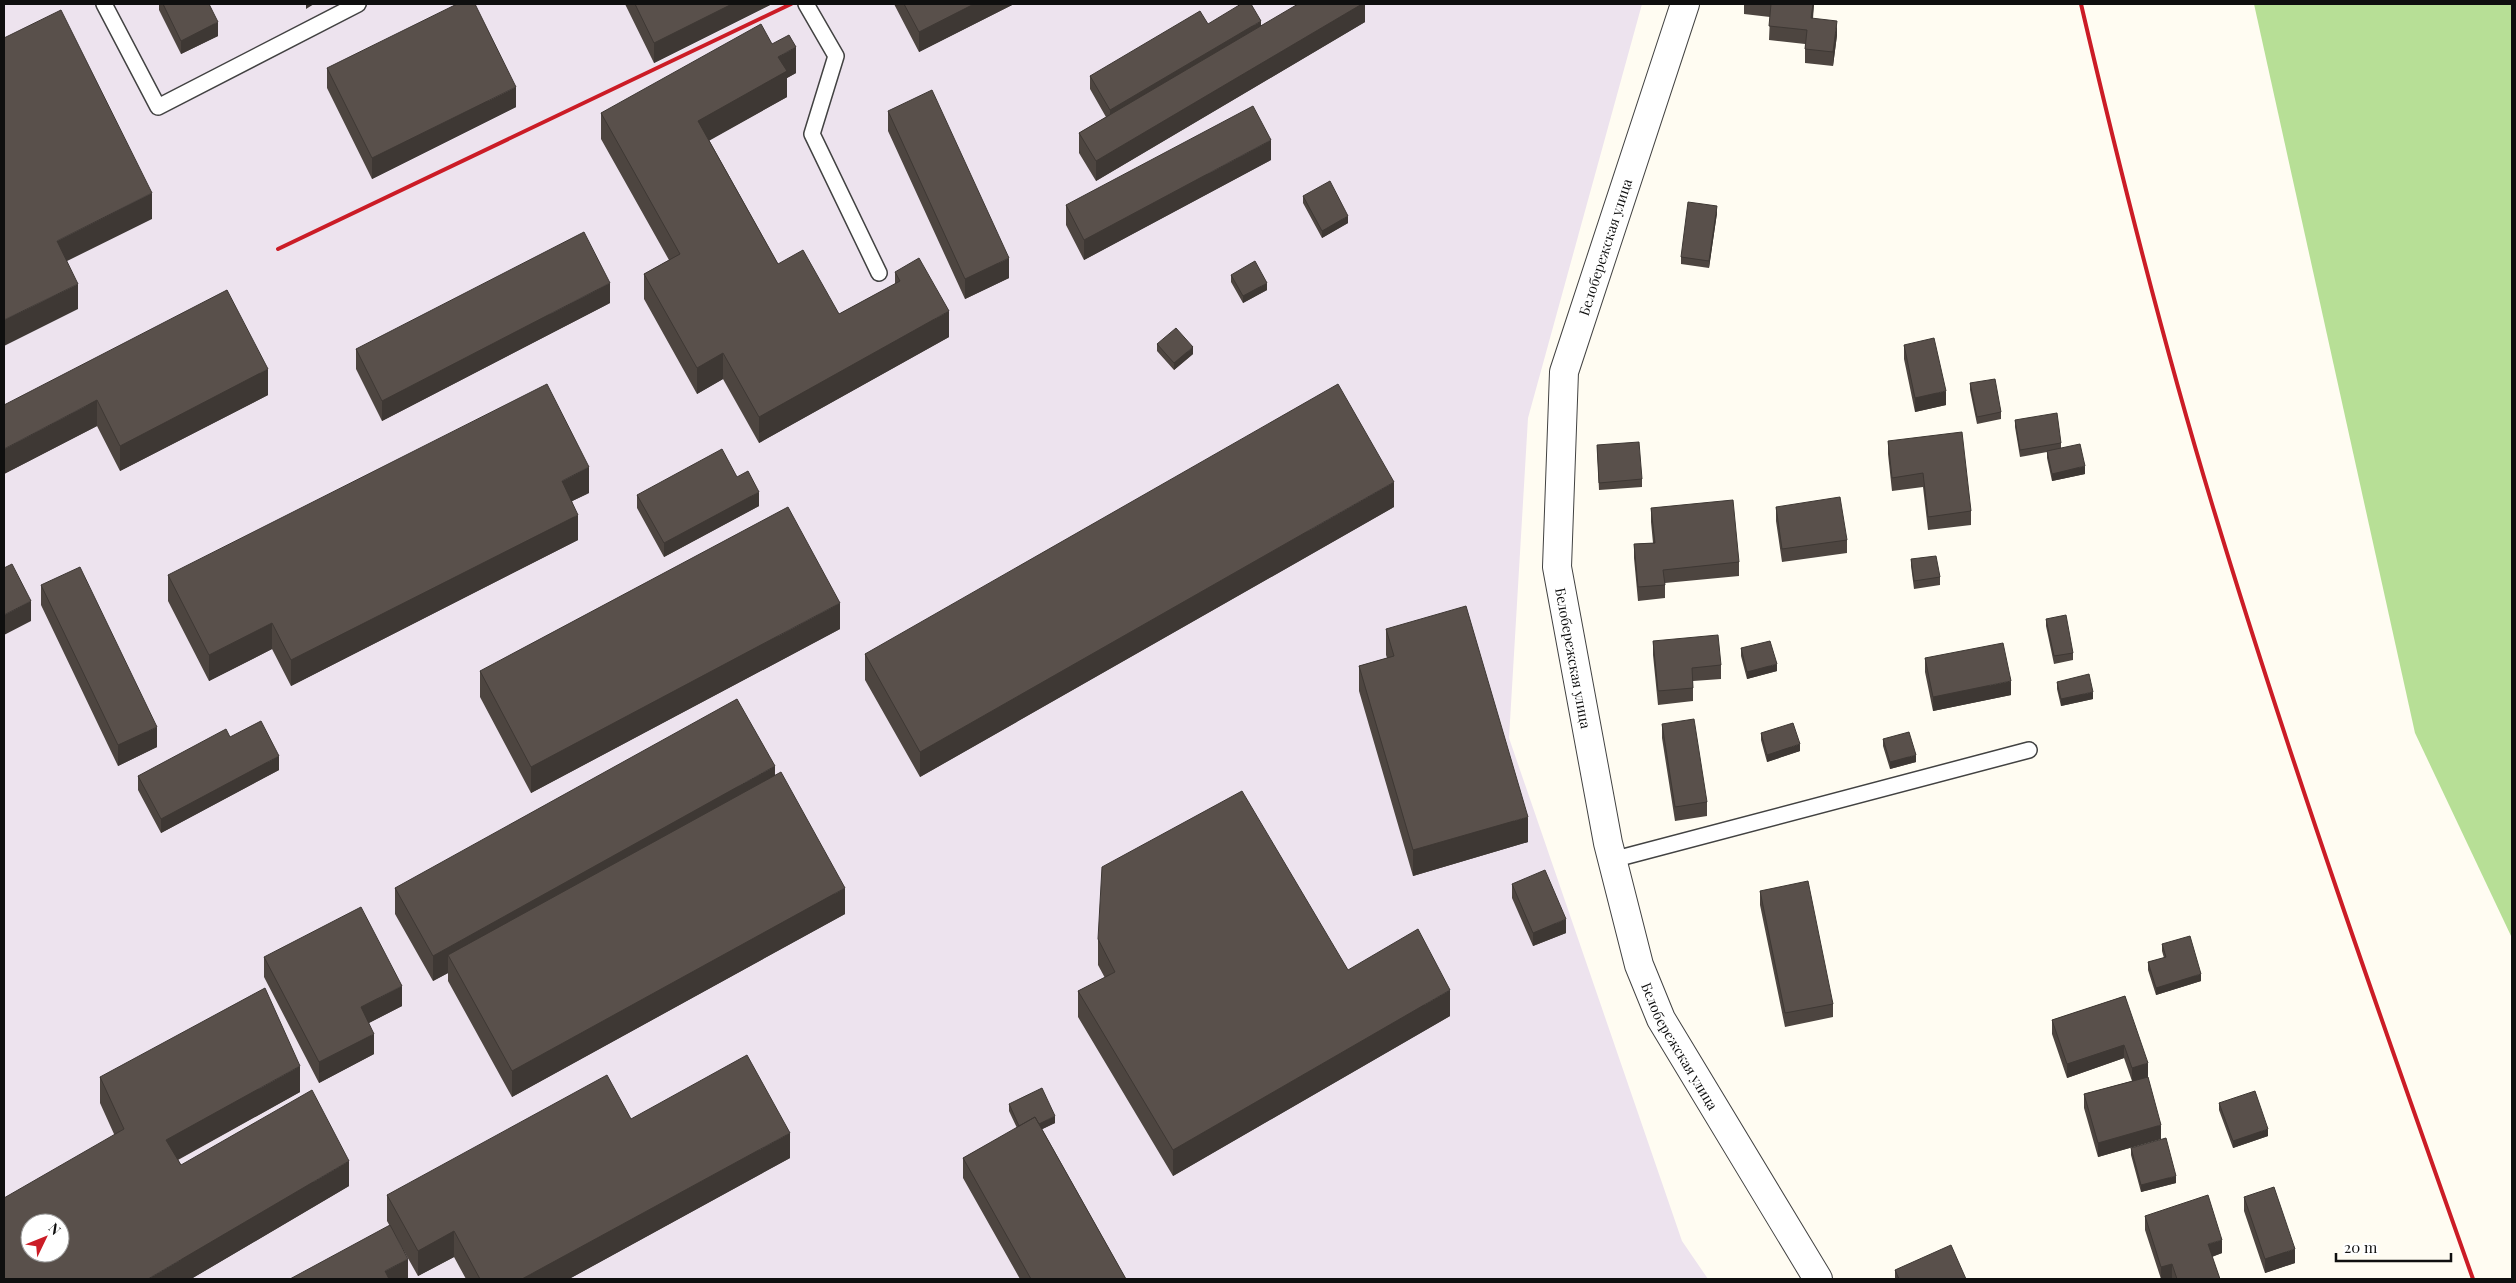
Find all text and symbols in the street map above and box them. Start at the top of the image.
street label: Белобережская улица [1574,176,1636,318]
street label: Белобережская улица [1551,586,1596,730]
street label: Белобережская улица [1638,979,1723,1113]
north arrow [20,1213,70,1263]
text: N [44,1219,65,1239]
scale bar [2336,1230,2451,1262]
text: 20 m [2344,1237,2378,1257]

